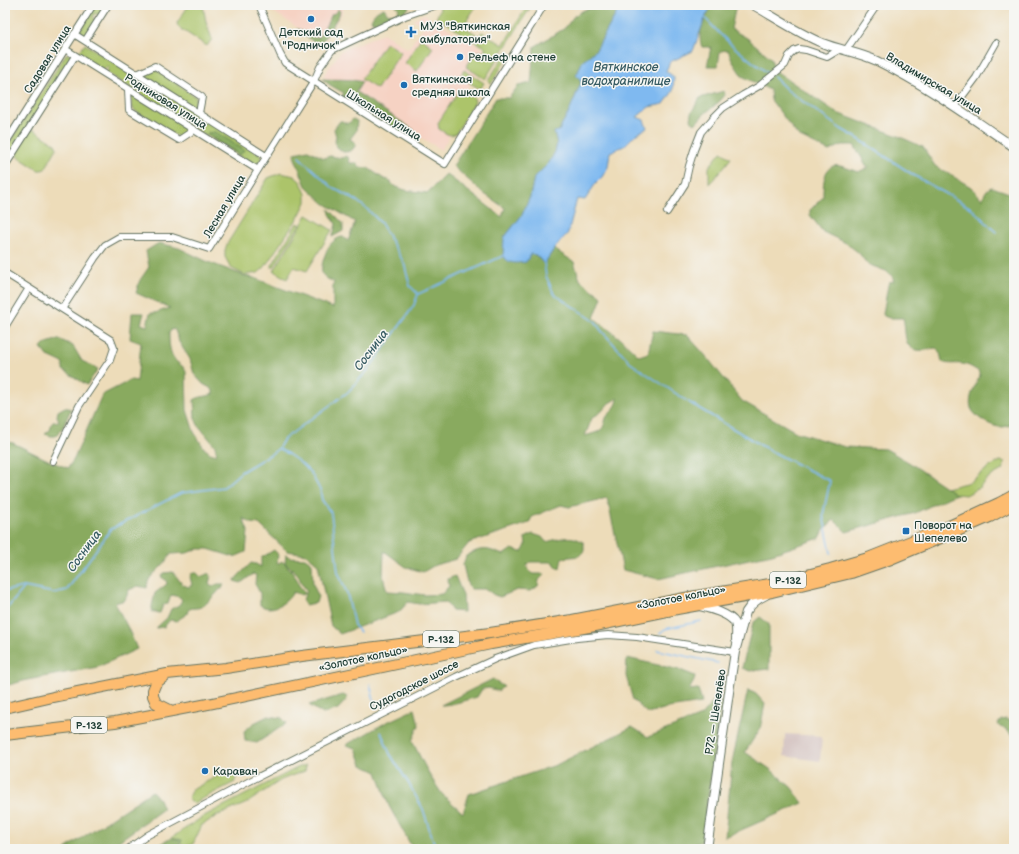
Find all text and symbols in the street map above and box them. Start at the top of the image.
marker: Детский сад "Родничок" [306,14,316,24]
place label: МУЗ "Вяткинская амбулатория" [420,20,510,46]
street label: Садовая улица [21,22,74,96]
place label: Детский сад "Родничок" [279,26,343,52]
marker: МУЗ "Вяткинская амбулатория" [405,26,417,38]
street label: Владимирская улица [884,50,984,117]
place label: Рельеф на стене [468,51,556,64]
marker: Рельеф на стене [455,52,465,62]
water label: Вяткинское водохранилище [582,60,671,89]
street label: Родниковая улица [122,71,210,132]
place label: Вяткинская средняя школа [412,73,491,99]
marker: Вяткинская средняя школа [399,80,409,90]
street label: Школьная улица [344,87,424,144]
street label: Лесная улица [200,172,248,241]
water label: Сосница [351,327,392,374]
place label: Поворот на Шепелево [914,519,973,545]
marker: Поворот на Шепелево [901,526,911,536]
water label: Сосница [64,527,105,575]
road number: Р-132 [770,572,806,588]
street label: «Золотое кольцо» [635,582,727,613]
road number: Р-132 [423,631,459,647]
street label: «Золотое кольцо» [317,643,409,674]
street label: Судогодское шоссе [368,657,461,714]
street label: Р72 — Шепелёво [702,668,729,756]
road number: Р-132 [71,717,107,733]
place label: Караван [213,765,258,778]
marker: Караван [200,766,210,776]

